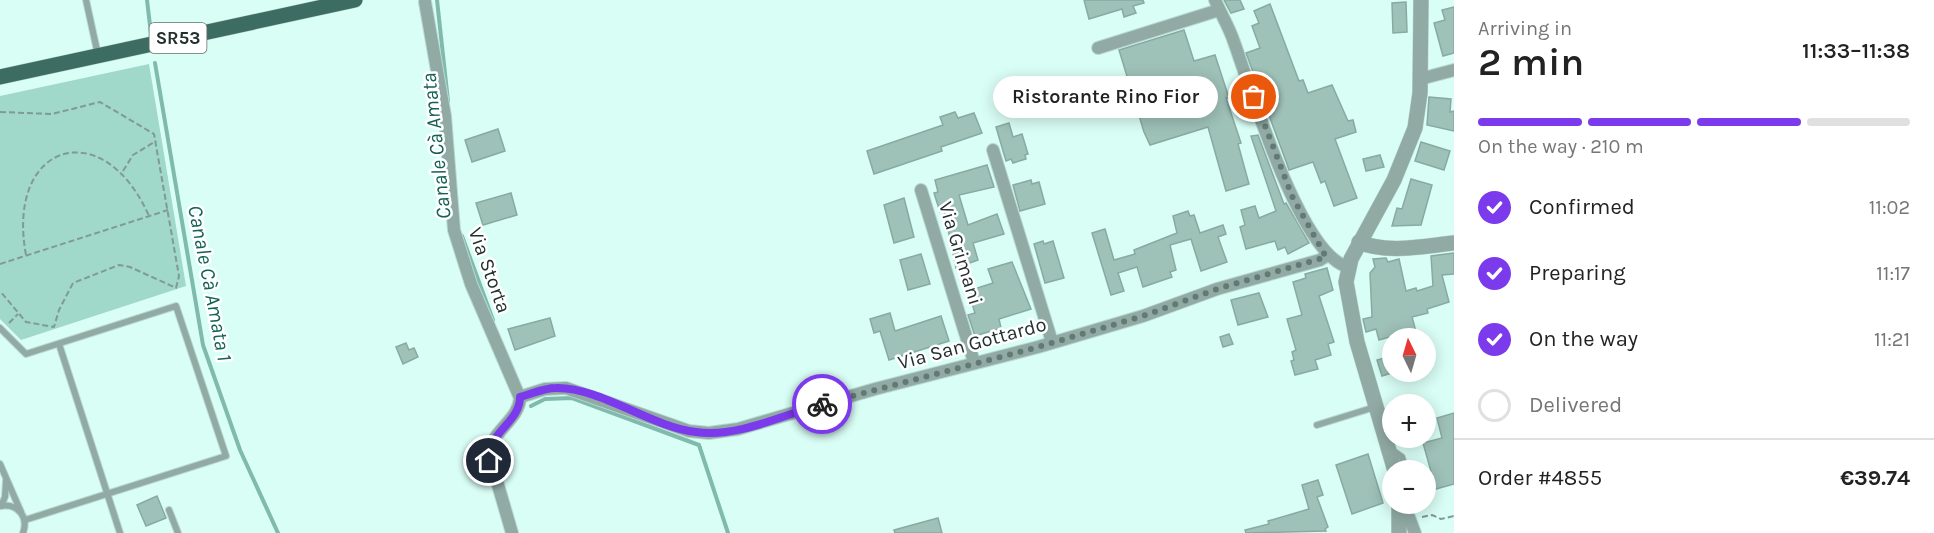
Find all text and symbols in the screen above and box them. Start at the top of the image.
text: Arriving in [1478,17,1572,40]
road number: SR53 [150,23,207,53]
text: 11:33–11:38 [1802,38,1910,64]
text: 2 min [1478,39,1584,85]
pin [1228,71,1279,122]
water label: Canale Cà Amata [416,72,456,220]
callout: Ristorante Rino Fior [993,76,1218,118]
icon: bag [1237,80,1270,113]
text: Ristorante Rino Fior [1012,85,1199,108]
text: On the way · 210 m [1478,135,1644,158]
icon: check [1478,191,1511,224]
text: Confirmed [1529,194,1635,220]
text: 11:02 [1869,196,1910,219]
street label: Via Grimani [934,199,987,308]
water label: Canale Cà Amata 1 [183,203,237,363]
street label: Via Storta [463,224,516,316]
icon: check [1478,257,1511,290]
text: Preparing [1529,260,1626,286]
text: 11:17 [1876,262,1910,285]
street label: Via San Gottardo [895,313,1049,374]
icon: check [1478,323,1511,356]
text: On the way [1529,326,1638,352]
north arrow [1382,328,1436,382]
map controls [1382,328,1436,514]
text: 11:21 [1874,328,1910,351]
courier [792,374,852,434]
icon: bike [806,388,839,421]
text: Delivered [1529,392,1622,418]
button: + [1382,394,1436,448]
pin [463,435,514,486]
icon: home [472,444,505,477]
button: − [1382,460,1436,514]
text: Order #4855 [1478,465,1602,491]
text: €39.74 [1840,465,1910,491]

